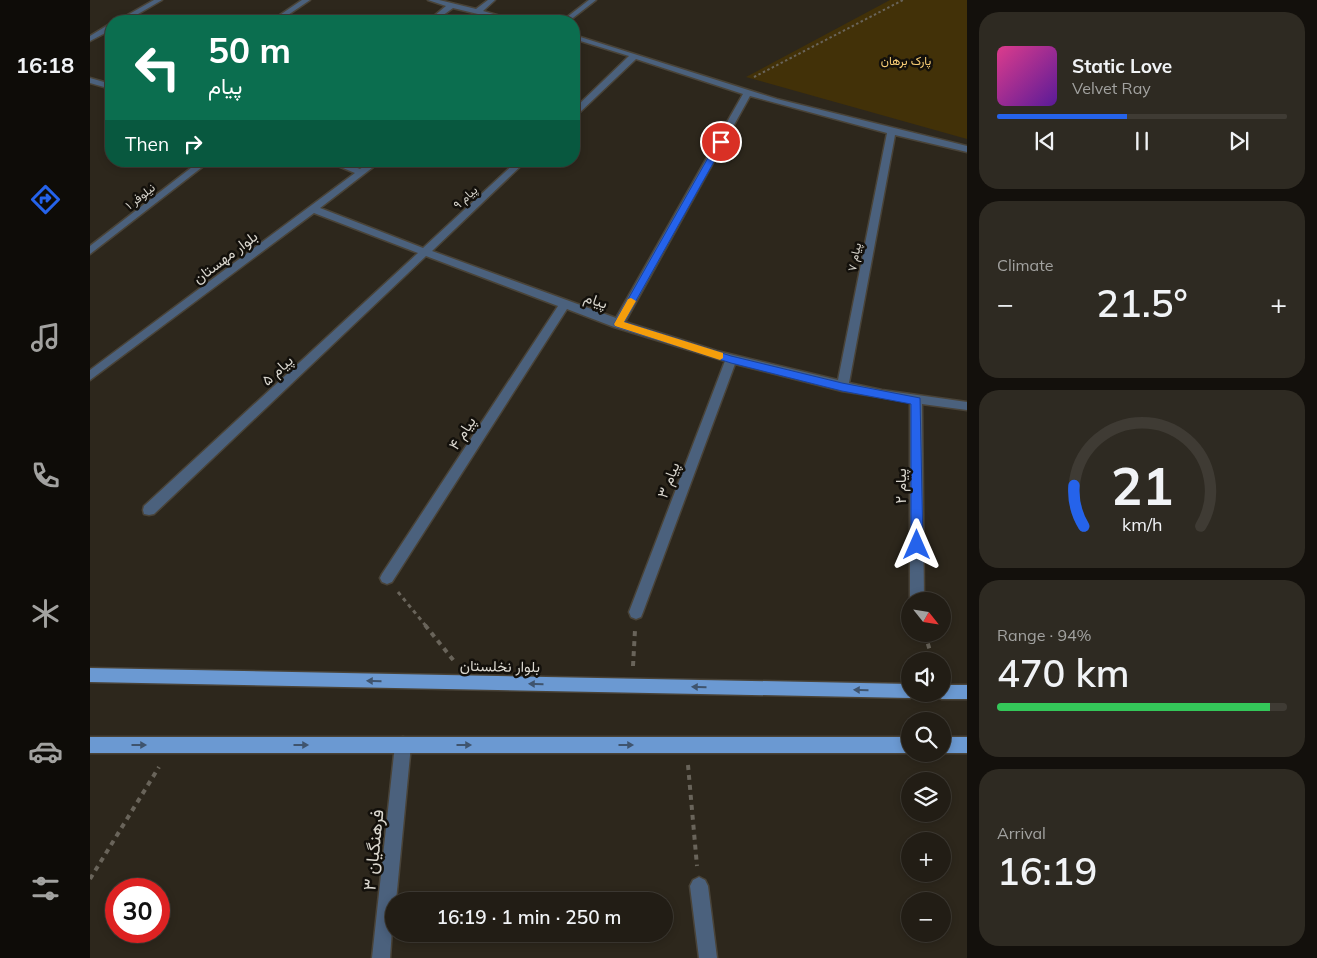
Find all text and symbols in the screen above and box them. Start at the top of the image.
text: 50 m [208,28,291,72]
icon: left [125,35,190,100]
text: 16:18 [16,51,74,79]
park label: پارک برهان [881,53,931,69]
text: Static Love [1072,54,1172,78]
text: پیام [208,72,242,100]
text: Velvet Ray [1072,78,1151,98]
pin [700,121,742,163]
icon: previous [1031,127,1059,155]
icon: pause [1128,127,1156,155]
icon: next [1225,127,1253,155]
icon: arrive [707,128,735,156]
icon: right [179,130,207,158]
text: Then [125,132,169,156]
street label: نیلوفر ۱ [122,180,158,213]
icon: directions [28,182,63,217]
street label: پیام ۹ [450,182,481,213]
street label: بلوار مهستان [189,226,261,288]
street label: پیام ۷ [844,241,865,273]
text: Climate [997,255,1053,275]
text: 21.5° [1096,279,1188,327]
text: − [997,286,1014,321]
text: + [1270,286,1287,321]
street label: پیام [581,287,610,314]
icon: music [28,320,63,355]
street label: پیام ۵ [257,351,297,390]
street label: پیام ۴ [444,413,481,454]
text: 21 [1111,453,1173,518]
icon: phone [28,458,63,493]
street label: پیام ۳ [652,459,684,501]
street label: پیام ۲ [891,468,911,504]
text: km/h [1122,513,1162,535]
position arrow [890,518,942,570]
north arrow [901,592,951,642]
map controls [901,592,951,942]
icon: climate [28,596,63,631]
text: Range · 94% [997,625,1092,645]
text: 470 km [997,649,1130,697]
button: sound [901,652,951,702]
street label: بلوار نخلستان [460,656,540,676]
one-way arrow [366,677,382,685]
one-way arrow [528,680,544,688]
one-way arrow [691,683,707,691]
one-way arrow [853,686,869,694]
button: search [901,712,951,762]
icon: car [28,734,63,769]
one-way arrow [131,741,147,749]
one-way arrow [293,741,309,749]
one-way arrow [456,741,472,749]
one-way arrow [618,741,634,749]
button: layers [901,772,951,822]
street label: فرهنگیان ۳ [357,808,389,892]
text: Arrival [997,823,1046,843]
button: + [901,832,951,882]
text: 16:19 [997,847,1097,895]
icon: filters [28,871,63,906]
speed limit sign: 30 [105,878,170,943]
button: − [901,892,951,942]
text: 16:19 · 1 min · 250 m [436,905,622,929]

